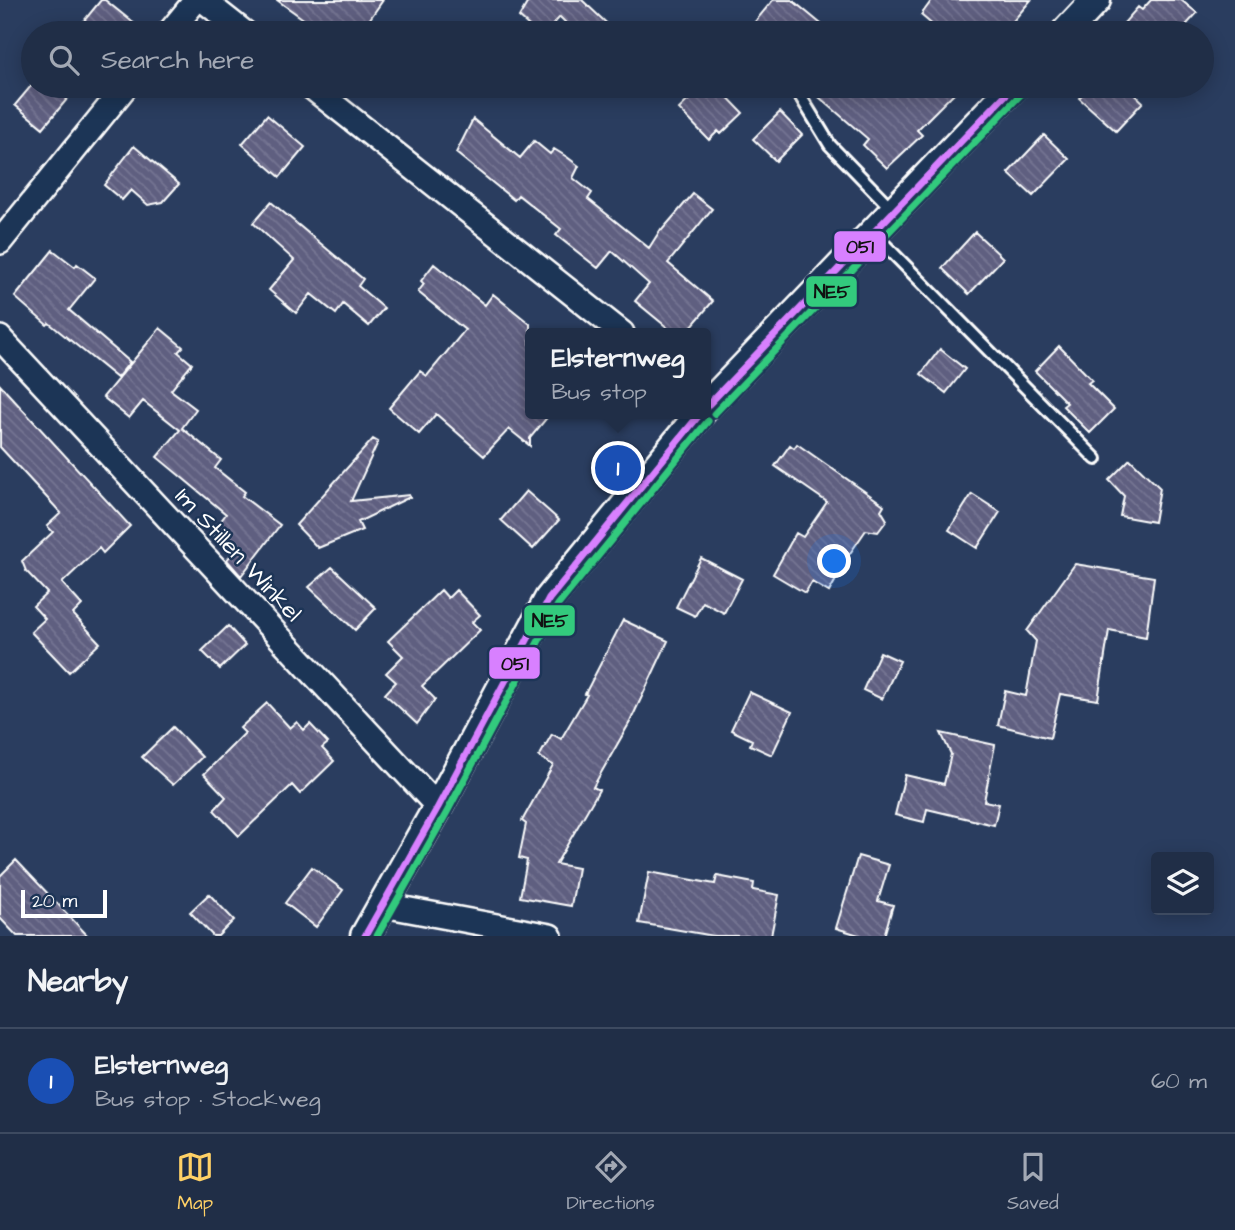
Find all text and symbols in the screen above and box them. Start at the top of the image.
search box [21,21,1214,98]
icon: search [45,41,83,79]
text: Search here [101,42,254,78]
line badge: 051 [833,230,887,263]
text: 051 [846,234,875,261]
line badge: NE5 [805,275,858,308]
text: NE5 [814,279,851,306]
popup [525,328,711,419]
text: Elsternweg [552,340,684,376]
text: Bus stop [552,376,647,408]
pin: 1 [595,442,641,494]
street label: Im Stillen Winkel [167,480,309,630]
your location [817,544,851,578]
line badge: NE5 [523,604,576,637]
text: NE5 [532,608,569,635]
line badge: 051 [488,646,541,680]
text: 051 [501,651,530,678]
map controls [1151,852,1214,915]
button: layers [1151,852,1214,915]
scale bar [21,887,107,919]
text: 20 m [32,888,77,915]
text: Nearby [28,961,128,1003]
text: Elsternweg [95,1047,228,1083]
text: 1 [50,1065,52,1097]
text: 60 m [1151,1065,1207,1097]
text: Bus stop · Stockweg [95,1083,321,1115]
tab: Map [176,1148,214,1217]
tab: Directions [566,1148,655,1217]
tab: Saved [1007,1148,1059,1217]

